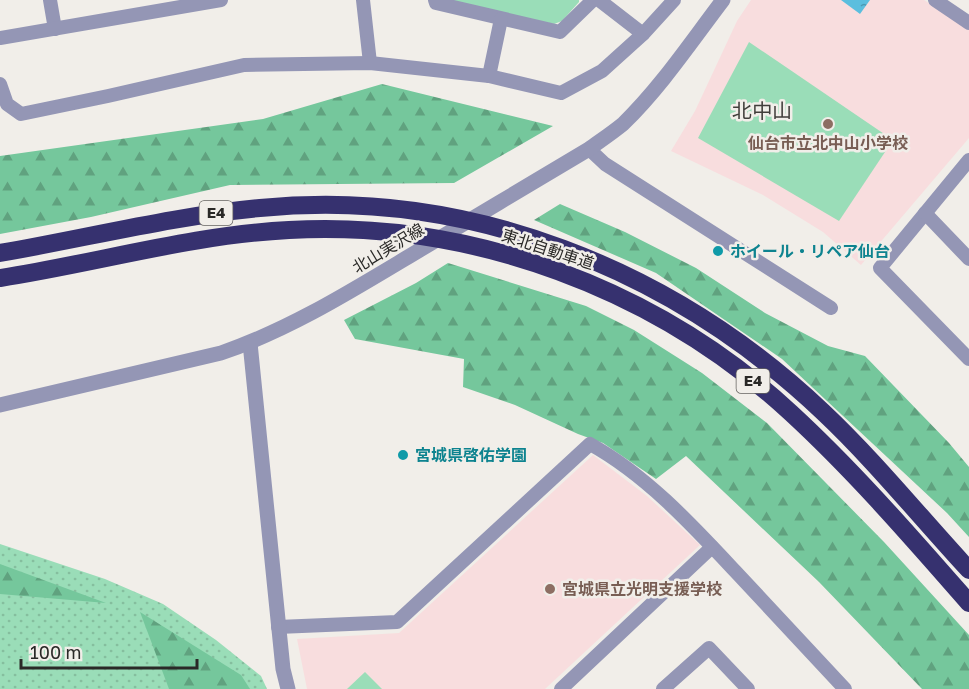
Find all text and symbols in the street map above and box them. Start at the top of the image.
district label: 北中山 [732,98,792,122]
marker: 仙台市立北中山小学校 [821,117,835,131]
place label: 仙台市立北中山小学校 [747,133,908,153]
road number: E4 [200,201,232,225]
street label: 北山実沢線 [349,219,427,277]
street label: 東北自動車道 [499,225,597,273]
place label: ホイール・リペア仙台 [730,241,890,261]
marker: ホイール・リペア仙台 [711,244,725,258]
road number: E4 [736,369,770,393]
place label: 宮城県啓佑学園 [415,445,527,465]
marker: 宮城県啓佑学園 [396,448,410,462]
place label: 宮城県立光明支援学校 [562,579,722,599]
marker: 宮城県立光明支援学校 [543,582,557,596]
scale bar [21,632,196,670]
text: 100 m [30,641,81,663]

